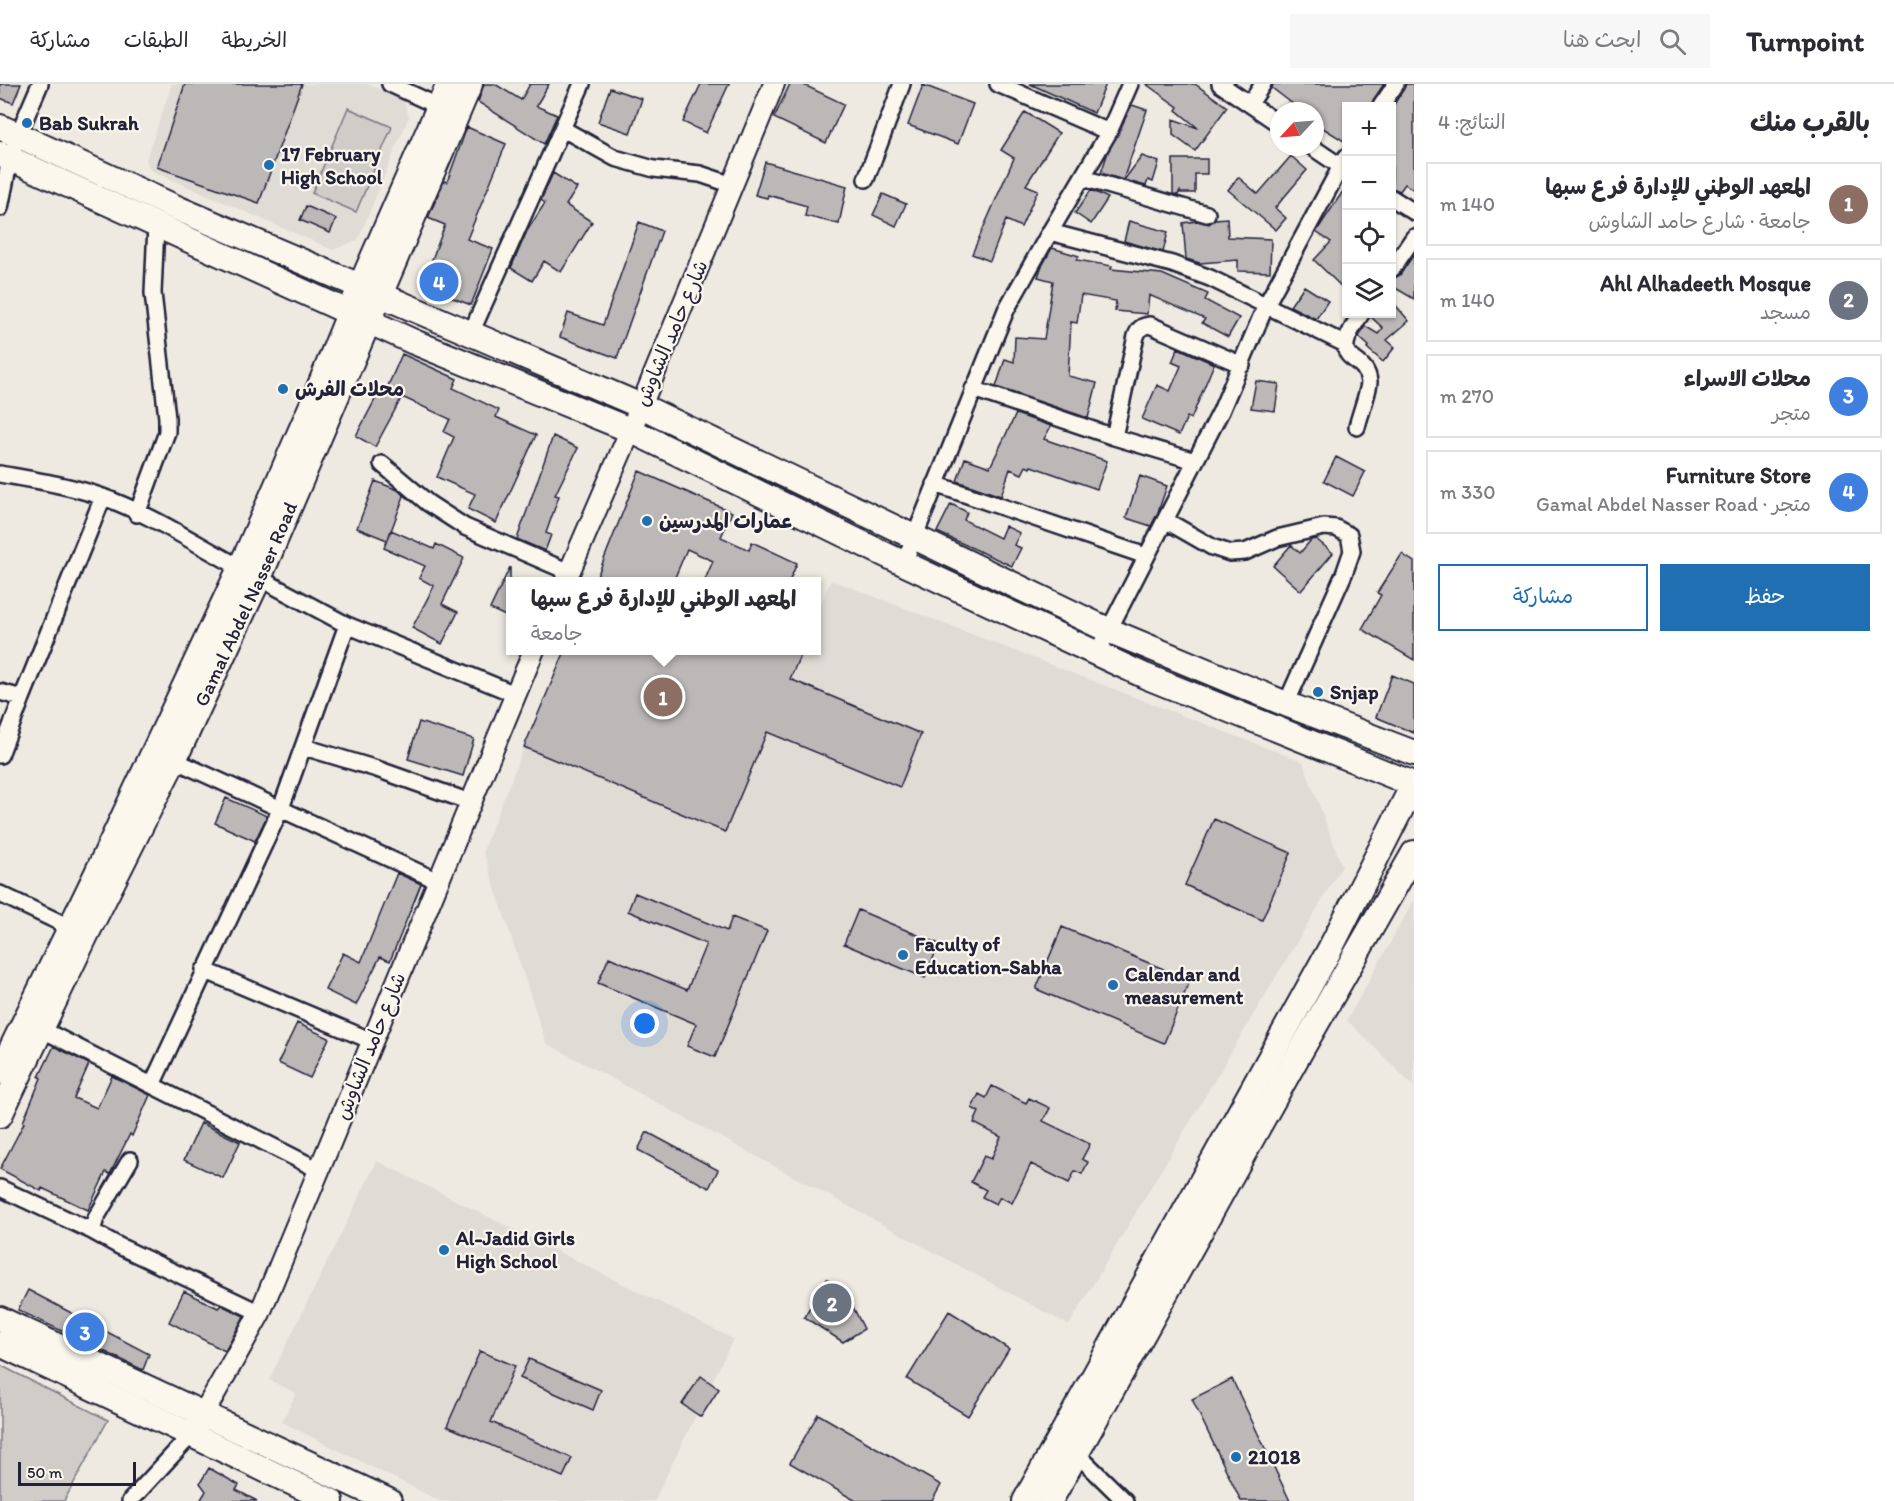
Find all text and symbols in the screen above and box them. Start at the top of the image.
search box [1290,14,1710,68]
text: Turnpoint [1746,24,1864,58]
icon: search [1656,25,1689,58]
text: ابحث هنا [1563,26,1641,53]
text: مشاركة [30,27,91,52]
text: الطبقات [124,27,189,52]
text: الخريطة [222,27,287,52]
north arrow [1270,102,1324,156]
map controls [1342,102,1396,318]
button: + [1342,102,1396,156]
text: بالقرب منك [1750,106,1870,138]
text: النتائج: 4 [1438,110,1506,134]
place label: Bab Sukrah [39,111,139,135]
marker: Bab Sukrah [20,116,34,130]
place label: 17 February High School [281,142,383,190]
button: − [1342,156,1396,210]
marker: 17 February High School [262,158,276,172]
text: المعهد الوطني للإدارة فرع سبها [1545,173,1811,200]
text: 140 m [1440,192,1495,216]
text: 1 [1844,192,1853,216]
text: جامعة · شارع حامد الشاوش [1589,209,1811,233]
button: locate [1342,210,1396,264]
street label: شارع حامد الشاوش [629,256,714,411]
pin: 4 [420,260,458,304]
button: layers [1342,264,1396,318]
text: Ahl Alhadeeth Mosque [1600,270,1811,297]
text: 140 m [1440,288,1495,312]
text: 2 [1843,288,1854,312]
text: مسجد [1760,300,1811,324]
text: محلات الاسراء [1684,365,1811,392]
place label: محلات الفرش [295,377,404,401]
marker: محلات الفرش [276,382,290,396]
text: 270 m [1440,384,1494,408]
text: 3 [1843,384,1854,408]
text: متجر [1772,401,1811,425]
text: Furniture Store [1666,462,1811,489]
text: 330 m [1440,480,1495,504]
text: 4 [1842,480,1855,504]
text: متجر · Gamal Abdel Nasser Road [1536,492,1811,516]
street label: Gamal Abdel Nasser Road [189,498,302,710]
place label: عمارات المدرسين [659,509,793,533]
marker: عمارات المدرسين [640,514,654,528]
button: مشاركة [1438,564,1648,631]
button: حفظ [1660,564,1870,631]
popup [506,577,821,655]
text: المعهد الوطني للإدارة فرع سبها [531,585,796,612]
text: جامعة [531,621,583,645]
pin: 1 [644,674,682,720]
place label: Snjap [1330,680,1379,705]
marker: Snjap [1311,685,1325,699]
place label: Faculty of Education-Sabha [915,932,1062,979]
marker: Faculty of Education-Sabha [896,948,910,962]
place label: Calendar and measurement [1124,962,1244,1009]
street label: شارع حامد الشاوش [330,969,412,1124]
marker: Calendar and measurement [1106,978,1120,992]
your location [630,1009,659,1038]
place label: Al-Jadid Girls High School [455,1226,575,1274]
marker: Al-Jadid Girls High School [437,1243,451,1257]
pin: 2 [812,1280,852,1326]
pin: 3 [66,1310,104,1354]
place label: 21018 [1248,1445,1300,1469]
marker: 21018 [1229,1450,1243,1464]
scale bar [18,1459,136,1486]
text: 50 m [27,1463,62,1482]

